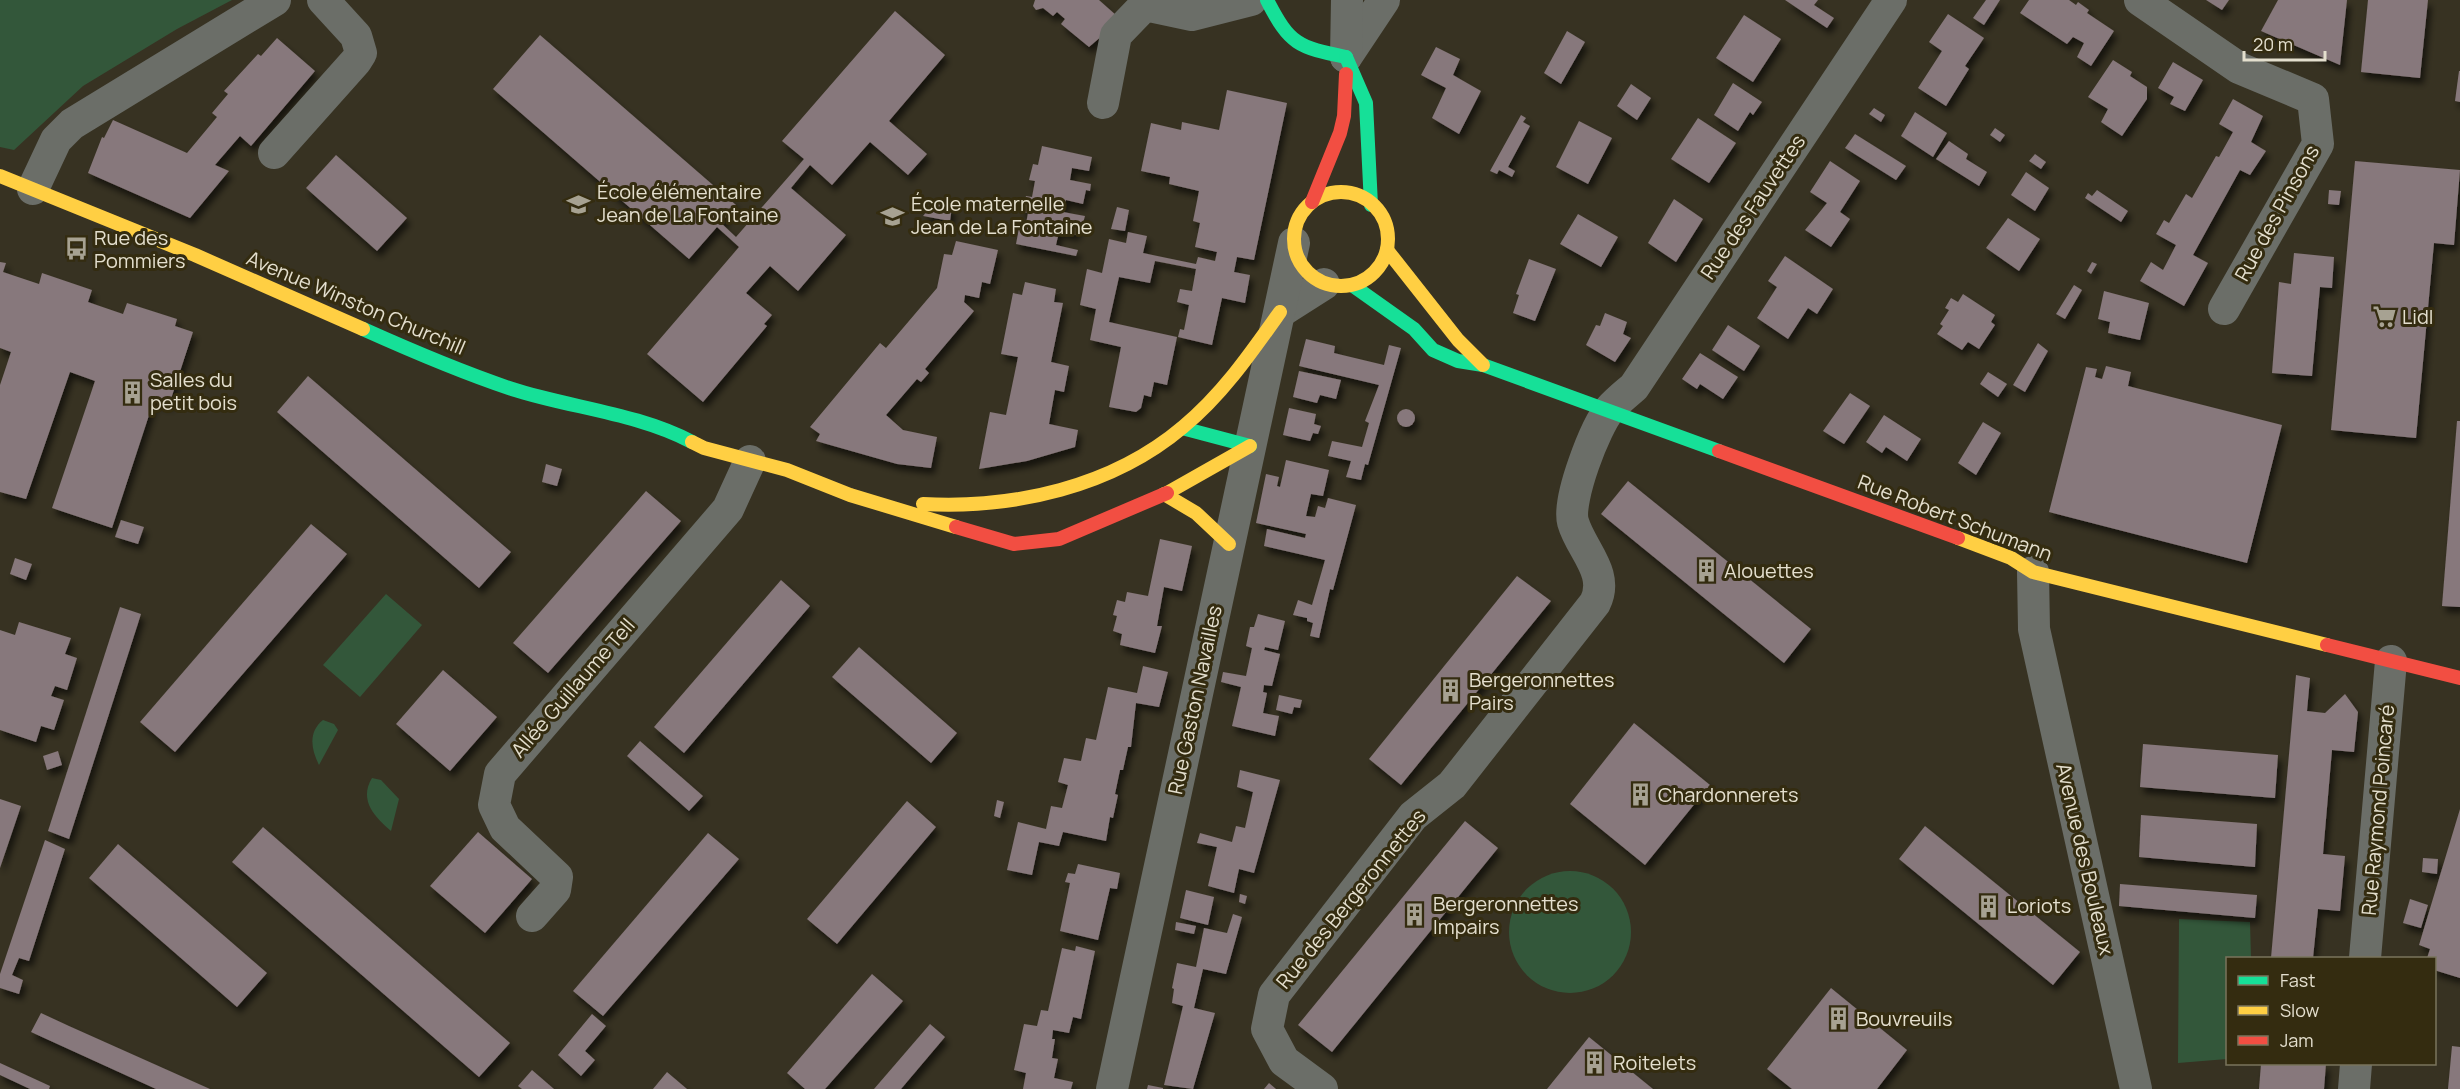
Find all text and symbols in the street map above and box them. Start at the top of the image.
scale bar [2244,24,2325,62]
text: 20 m [2253,32,2293,56]
street label: Rue des Fauvettes [1694,129,1811,284]
street label: Rue des Pinsons [2228,140,2325,286]
place label: École élémentaire Jean de La Fontaine [597,178,778,228]
place label: École maternelle Jean de La Fontaine [911,190,1092,240]
school or university icon: École élémentaire Jean de La Fontaine [566,191,592,217]
school or university icon: École maternelle Jean de La Fontaine [880,203,906,229]
place label: Rue des Pommiers [94,224,185,274]
bus stop icon: Rue des Pommiers [63,236,89,262]
street label: Avenue Winston Churchill [243,244,470,361]
place label: Lidl [2402,303,2433,330]
supermarket icon: Lidl [2371,304,2397,330]
place label: Salles du petit bois [150,366,237,416]
building icon: Salles du petit bois [119,379,145,405]
street label: Rue Robert Schumann [1854,468,2056,567]
place label: Alouettes [1724,557,1814,584]
building icon: Alouettes [1693,558,1719,584]
street label: Rue Gaston Navailles [1161,603,1228,797]
street label: Allée Guillaume Tell [505,612,641,763]
place label: Bergeronnettes Pairs [1469,666,1615,716]
building icon: Bergeronnettes Pairs [1438,678,1464,704]
street label: Rue Raymond Poincaré [2355,703,2400,917]
street label: Avenue des Bouleaux [2050,760,2121,958]
place label: Chardonnerets [1658,781,1799,808]
building icon: Chardonnerets [1627,782,1653,808]
street label: Rue des Bergeronnettes [1270,803,1432,994]
place label: Bergeronnettes Impairs [1433,890,1579,940]
place label: Loriots [2007,892,2071,919]
building icon: Loriots [1976,893,2002,919]
building icon: Bergeronnettes Impairs [1402,902,1428,928]
legend [2226,957,2436,1065]
text: Fast [2280,968,2315,992]
text: Slow [2280,998,2320,1022]
place label: Bouvreuils [1856,1005,1953,1032]
building icon: Bouvreuils [1825,1006,1851,1032]
text: Jam [2280,1028,2314,1052]
place label: Roitelets [1613,1049,1696,1076]
building icon: Roitelets [1582,1050,1608,1076]

